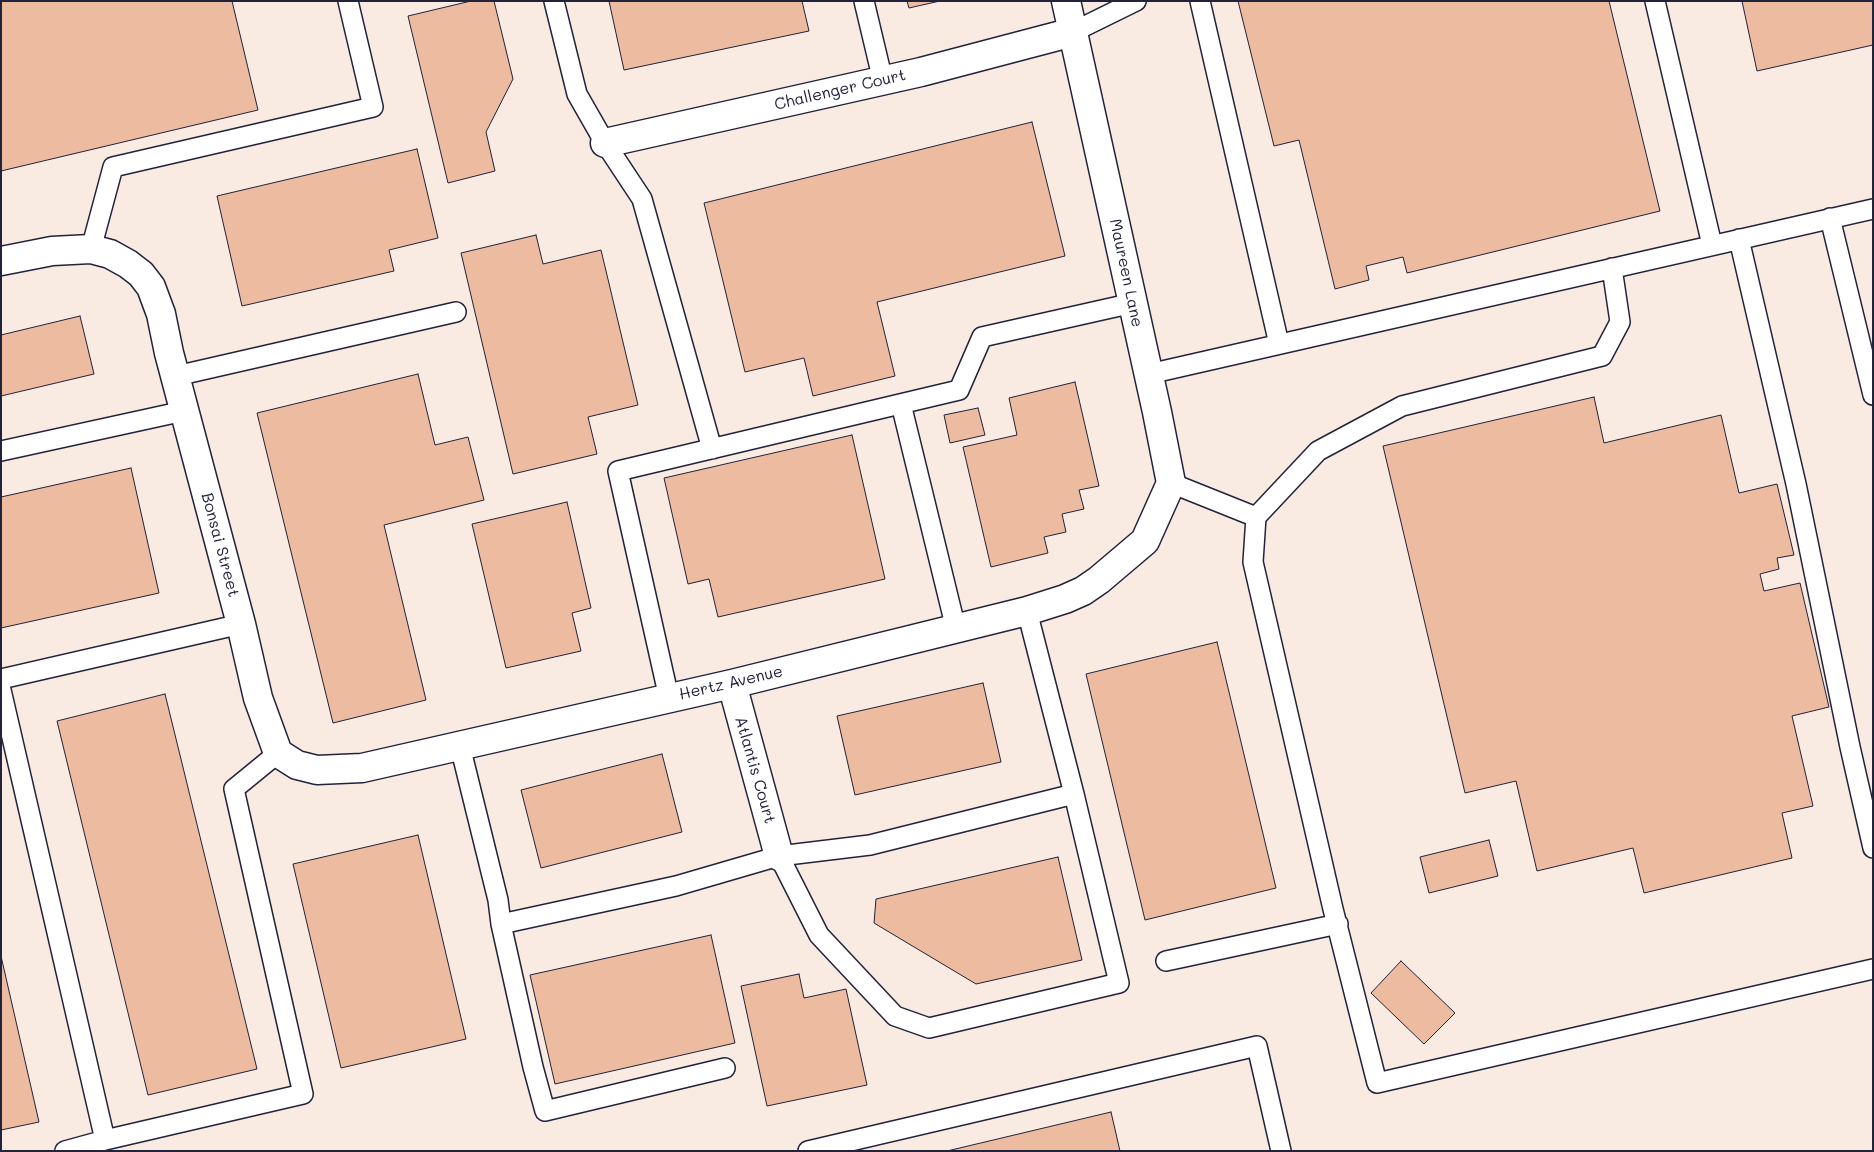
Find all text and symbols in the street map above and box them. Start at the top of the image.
street label: Challenger Court [772,66,908,114]
street label: Maureen Lane [1105,217,1147,329]
street label: Bonsai Street [197,491,243,599]
street label: Hertz Avenue [677,662,785,704]
street label: Atlantis Court [731,714,779,826]

